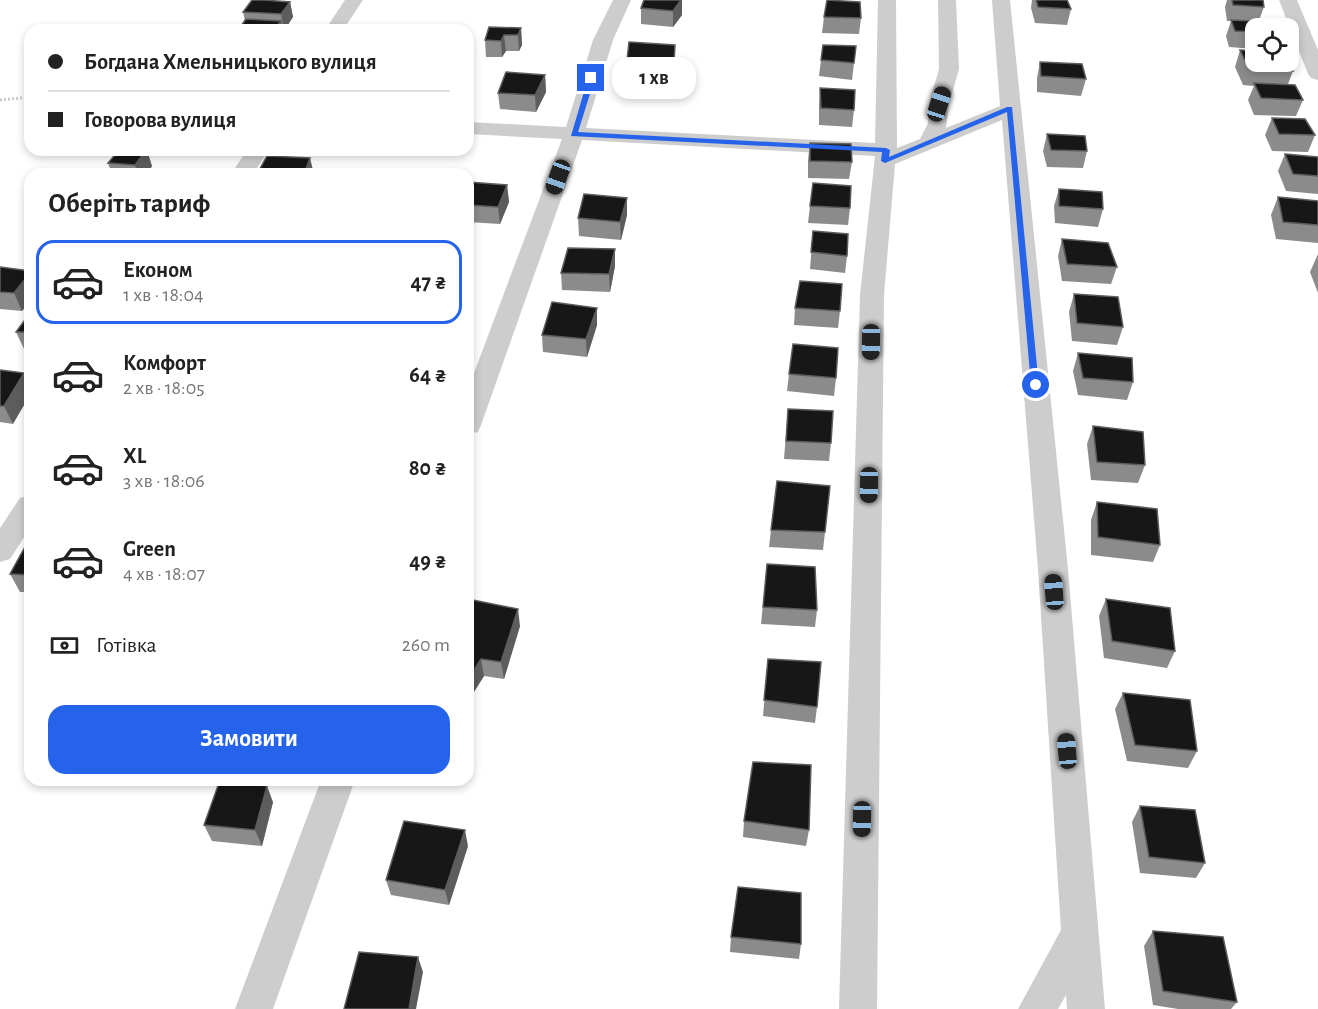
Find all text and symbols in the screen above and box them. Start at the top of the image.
map controls [1245,18,1299,72]
button: locate [1245,18,1299,72]
text: Богдана Хмельницького вулиця [84,51,377,73]
callout: 1 хв [612,57,696,99]
route end [577,64,604,91]
text: 1 хв [639,68,669,88]
car [925,84,953,124]
text: Говорова вулиця [84,109,236,131]
car [543,157,573,197]
text: Оберіть тариф [48,190,210,217]
icon: car [51,255,105,309]
text: Економ [123,259,193,281]
text: 47 ₴ [410,271,447,293]
text: 1 хв · 18:04 [123,285,204,305]
car [862,324,880,360]
icon: car [51,348,105,402]
text: Комфорт [123,352,206,374]
text: 64 ₴ [409,364,447,386]
route start [1022,371,1049,398]
text: 2 хв · 18:05 [123,378,205,398]
icon: car [51,441,105,495]
text: XL [123,445,146,467]
text: 80 ₴ [409,457,447,479]
car [860,467,878,503]
text: 3 хв · 18:06 [123,471,205,491]
icon: car [51,534,105,588]
text: Green [123,538,176,560]
text: 49 ₴ [409,550,447,572]
text: 4 хв · 18:07 [123,564,205,584]
car [1044,573,1064,611]
icon: cash [48,629,81,662]
text: Готівка [96,634,157,656]
text: 260 m [402,635,450,655]
button: Замовити [48,705,450,774]
car [1056,732,1078,770]
car [853,801,871,837]

